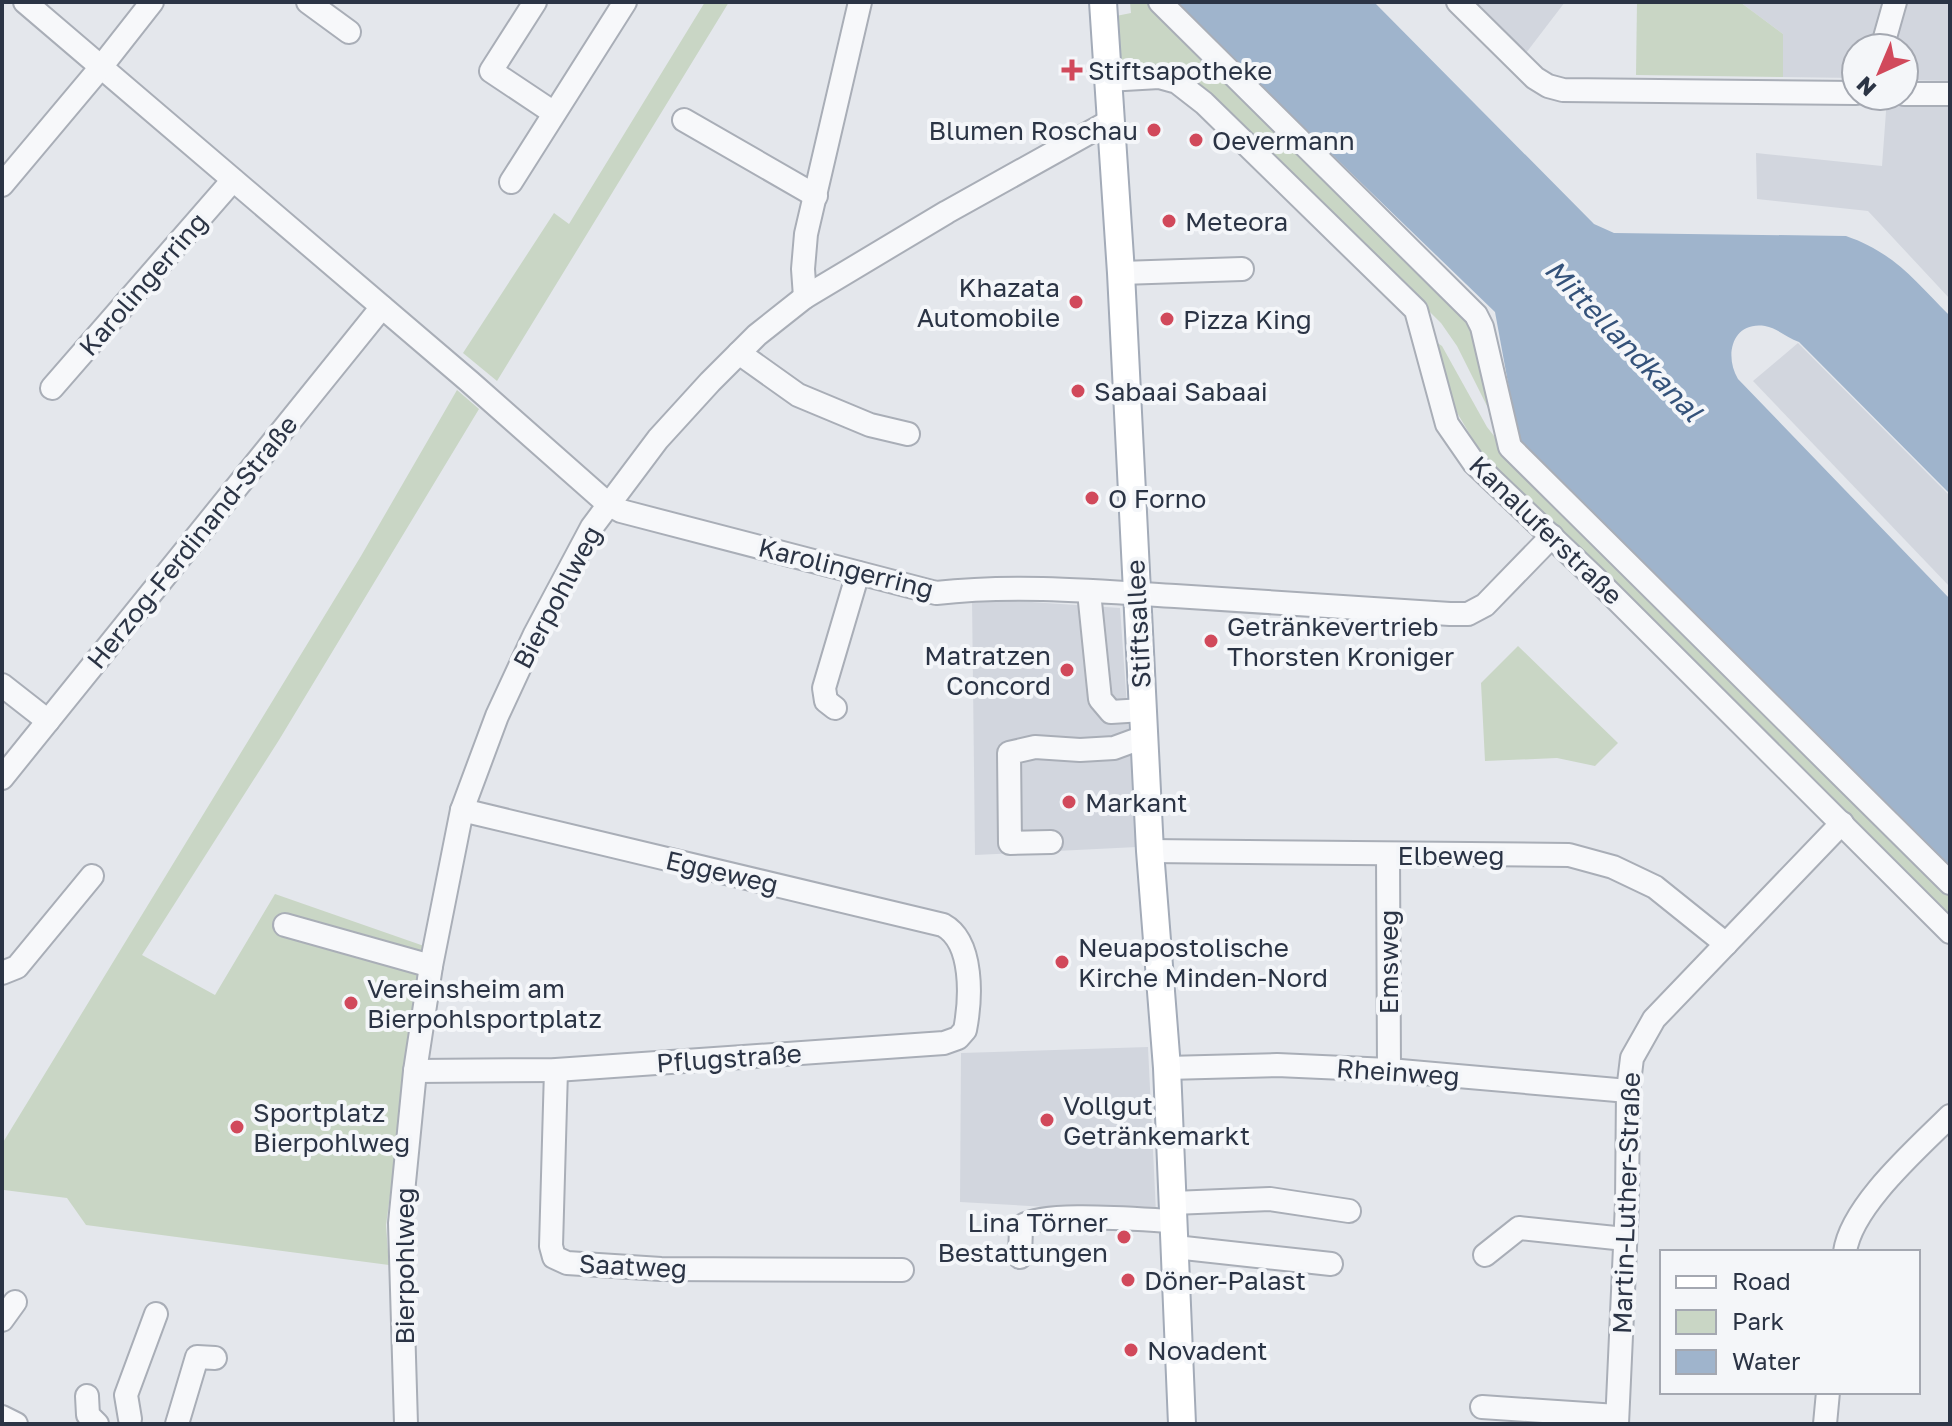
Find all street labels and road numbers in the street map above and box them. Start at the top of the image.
street label: Karolingerring [72,206,214,362]
street label: Herzog-Ferdinand-Straße [80,409,304,675]
street label: Kanaluferstraße [1463,449,1629,611]
street label: Bierpohlweg [506,520,608,674]
street label: Karolingerring [755,531,937,605]
street label: Stiftsallee [1119,559,1157,689]
street label: Elbeweg [1398,840,1504,871]
street label: Eggeweg [663,844,781,900]
street label: Emsweg [1373,910,1404,1014]
street label: Pflugstraße [655,1037,803,1079]
street label: Rheinweg [1335,1052,1461,1092]
street label: Martin-Luther-Straße [1606,1071,1646,1335]
street label: Bierpohlweg [389,1187,420,1345]
street label: Saatweg [578,1248,688,1284]

